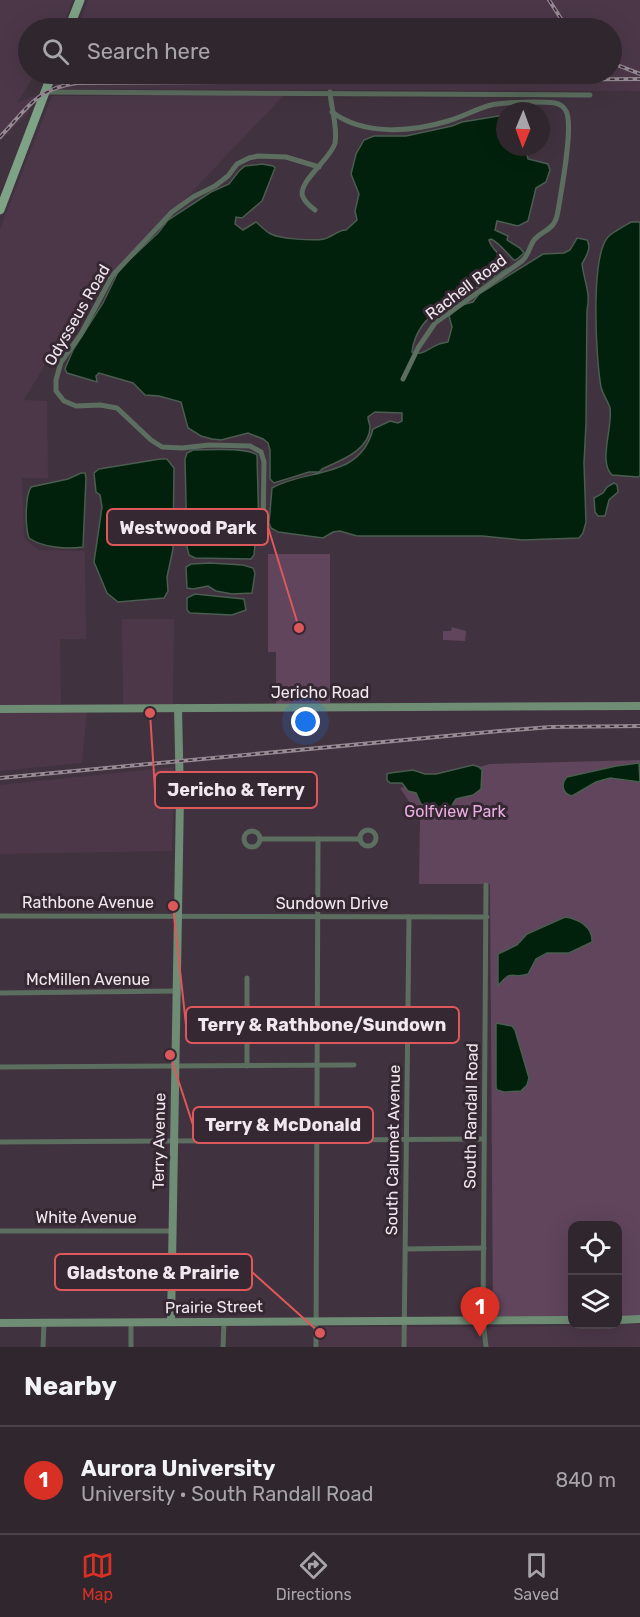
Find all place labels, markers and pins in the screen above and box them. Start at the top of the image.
callout: Westwood Park [107,509,268,545]
callout: Jericho & Terry [155,772,317,808]
callout: Terry & Rathbone/Sundown [186,1007,459,1043]
callout: Terry & McDonald [193,1107,373,1143]
callout: Gladstone & Prairie [55,1254,252,1290]
pin: 1 [460,1288,500,1337]

